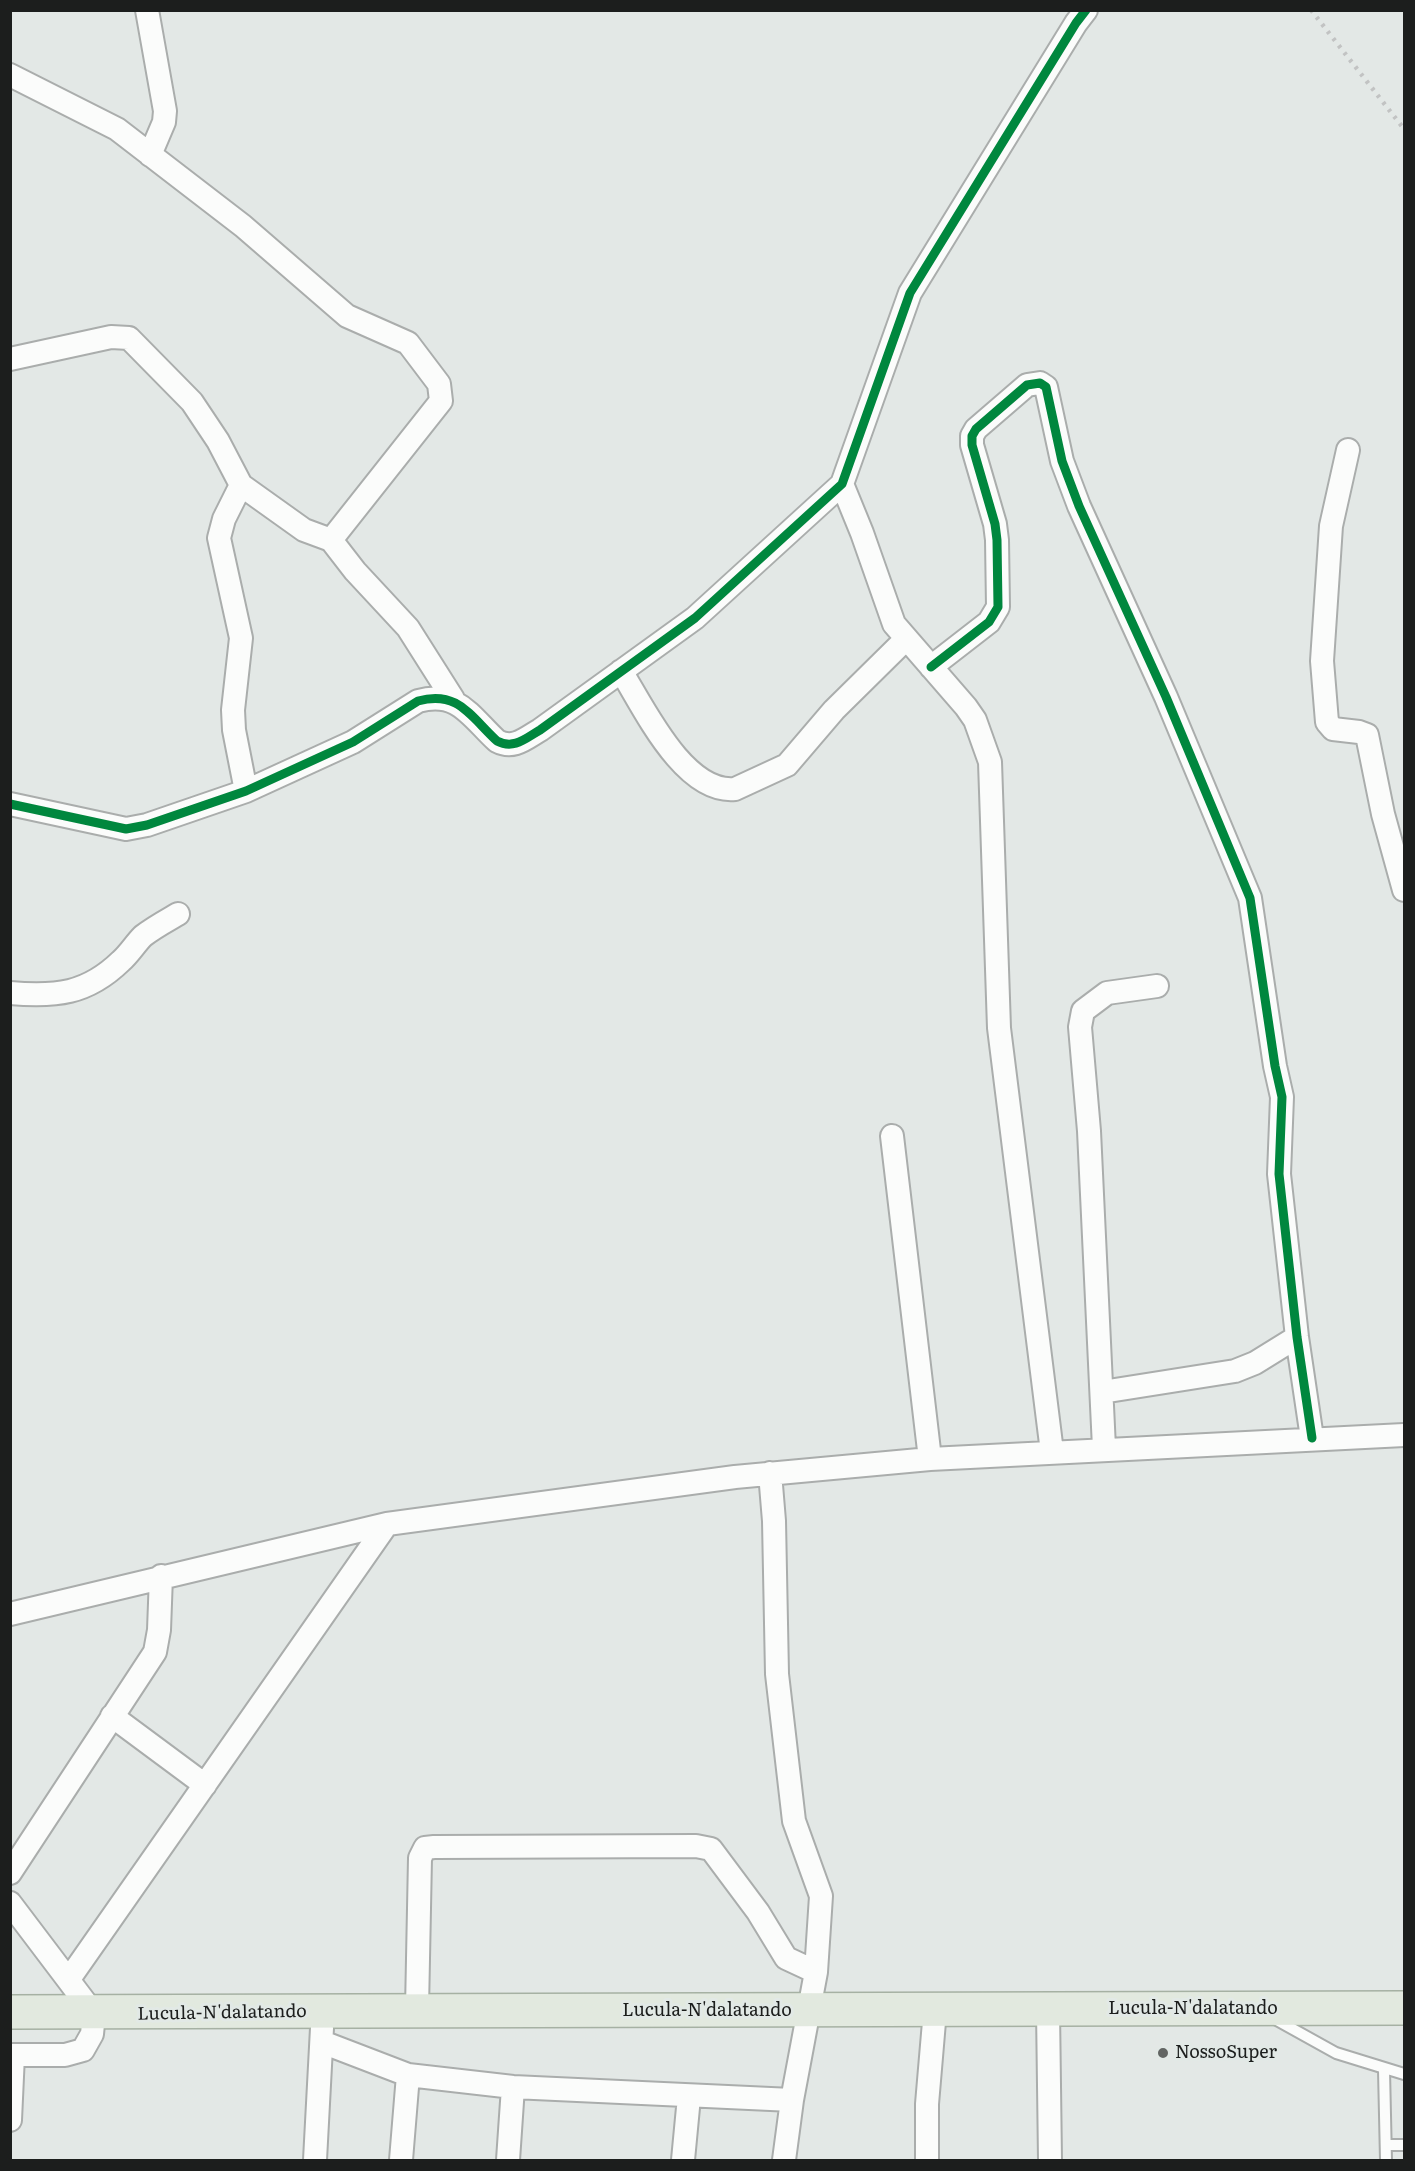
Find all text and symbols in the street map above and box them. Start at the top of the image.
street label: Lucula-N'dalatando [1108,1998,1278,2020]
street label: Lucula-N'dalatando [622,2000,792,2022]
street label: Lucula-N'dalatando [137,2001,307,2025]
place label: NossoSuper [1175,2042,1277,2064]
marker: NossoSuper [1156,2046,1170,2060]

